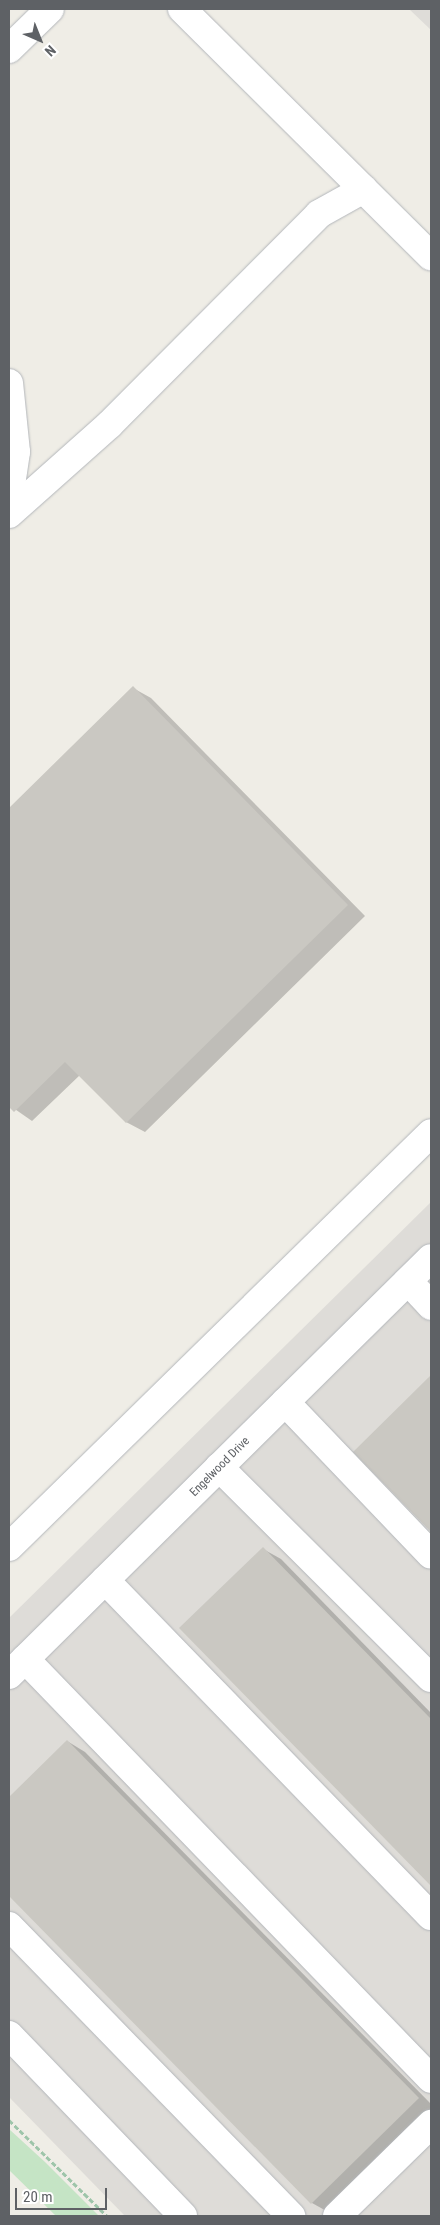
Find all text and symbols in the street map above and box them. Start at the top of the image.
north arrow [15,15,65,65]
text: N [42,42,59,60]
street label: Engelwood Drive [187,1434,253,1500]
scale bar [18,2178,110,2210]
text: 20 m [23,2188,53,2206]

